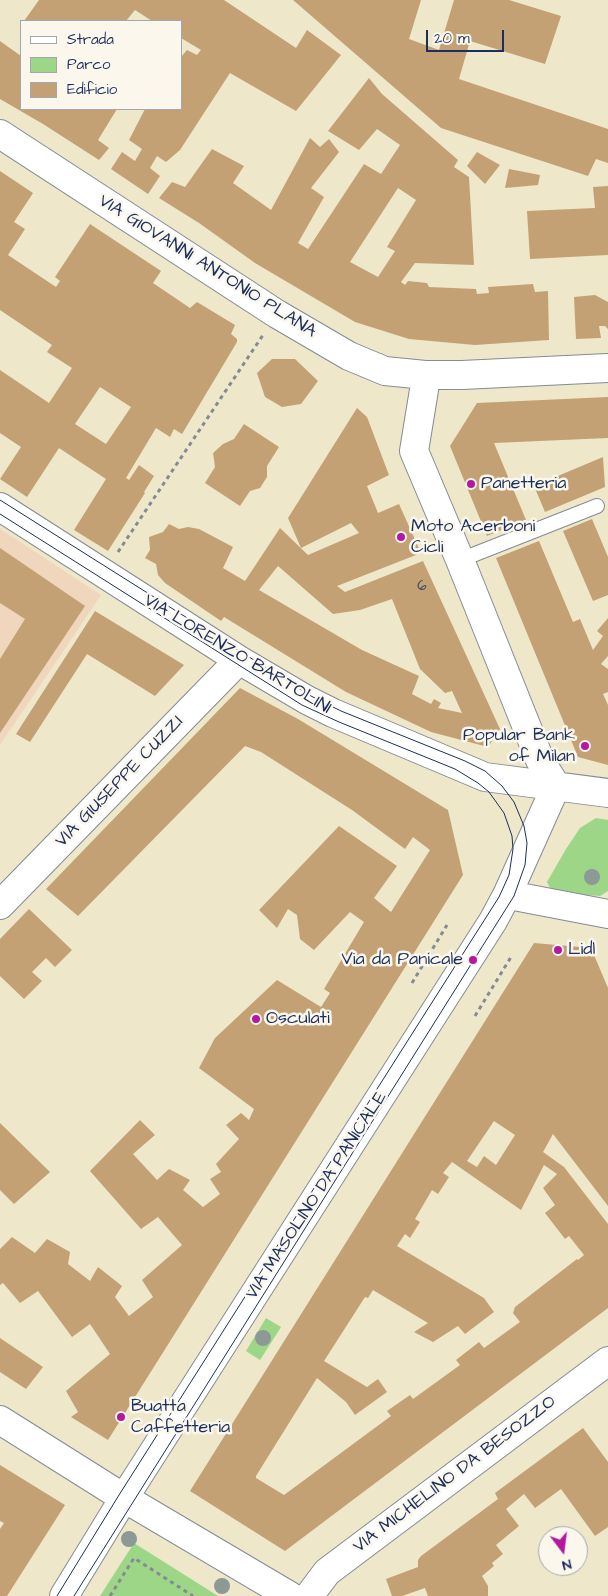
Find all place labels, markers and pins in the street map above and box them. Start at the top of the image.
place label: Panetteria [481,473,566,495]
marker: Panetteria [465,478,477,490]
place label: Moto Acerboni Cicli [411,516,535,558]
marker: Moto Acerboni Cicli [395,531,407,543]
place label: Popular Bank of Milan [463,725,575,768]
marker: Popular Bank of Milan [579,740,591,752]
place label: Lidl [568,939,595,961]
marker: Lidl [552,944,564,956]
place label: Via da Panicale [342,949,463,971]
marker: Via da Panicale [467,954,479,966]
place label: Osculati [266,1008,330,1030]
marker: Osculati [250,1013,262,1025]
place label: Buatta Caffetteria [131,1396,230,1438]
marker: Buatta Caffetteria [115,1411,127,1423]

